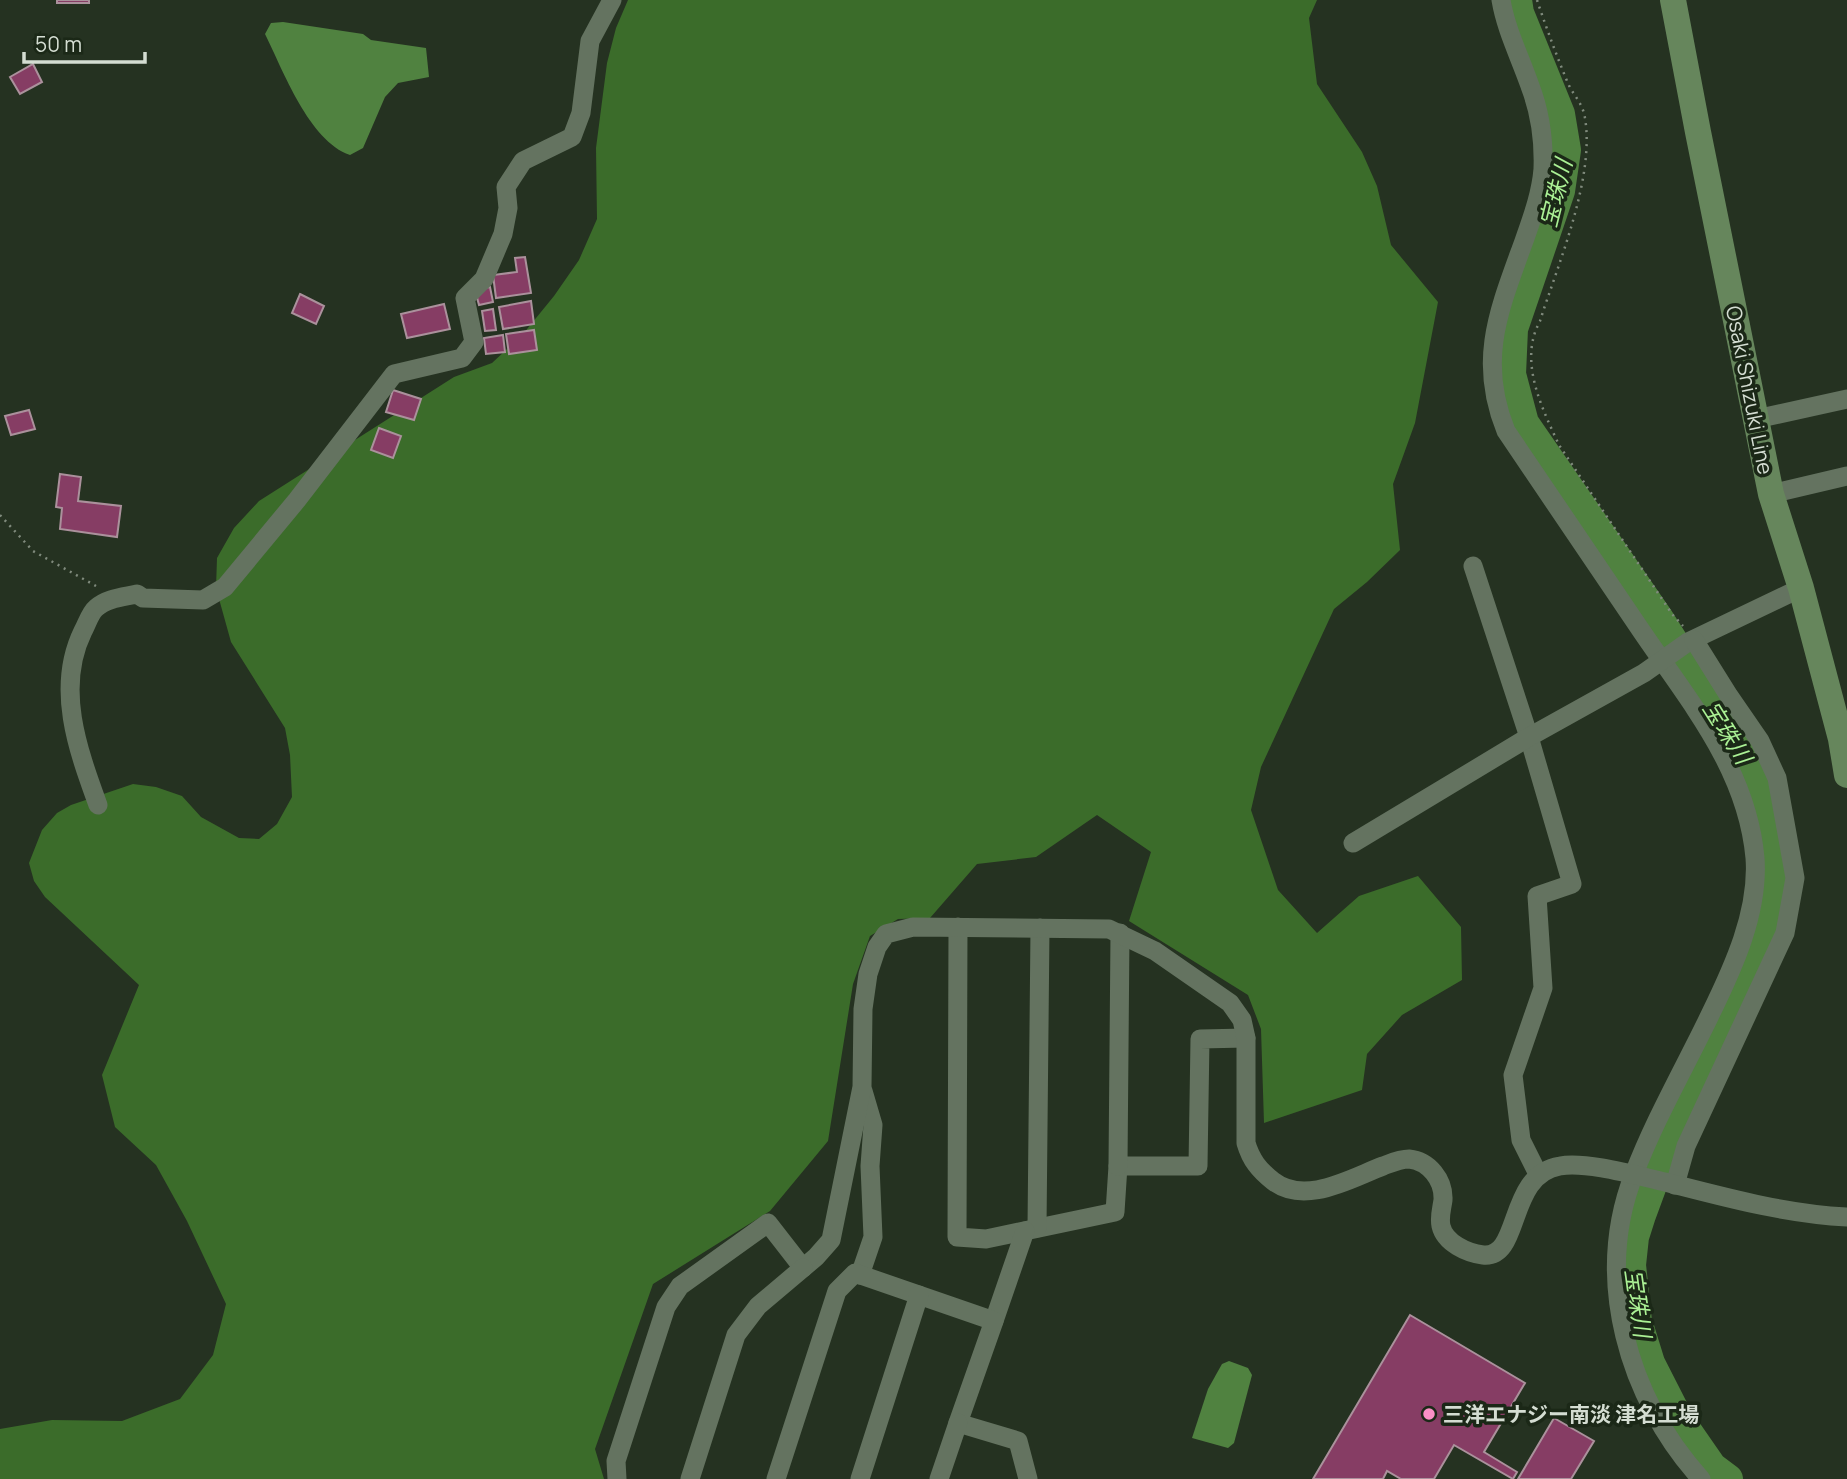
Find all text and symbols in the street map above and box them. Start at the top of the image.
scale bar [24,21,145,65]
text: 50 m [35,30,82,58]
water label: 宝珠川 [1531,153,1580,230]
street label: Osaki Shizuki Line [1720,303,1780,477]
water label: 宝珠川 [1696,694,1761,772]
water label: 宝珠川 [1618,1267,1660,1342]
place label: 三洋エナジー南淡 津名工場 [1443,1400,1699,1428]
marker: 三洋エナジー南淡 津名工場 [1421,1406,1437,1422]

